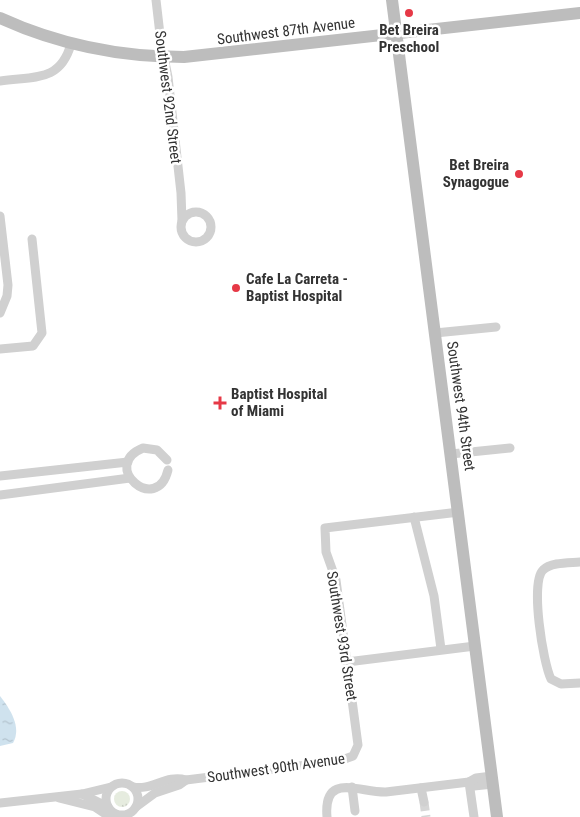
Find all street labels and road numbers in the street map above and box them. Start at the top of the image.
street label: Southwest 87th Avenue [216,14,356,48]
street label: Southwest 92nd Street [151,29,185,165]
street label: Southwest 94th Street [443,340,479,472]
street label: Southwest 93rd Street [323,570,361,702]
street label: Southwest 90th Avenue [206,749,346,787]

